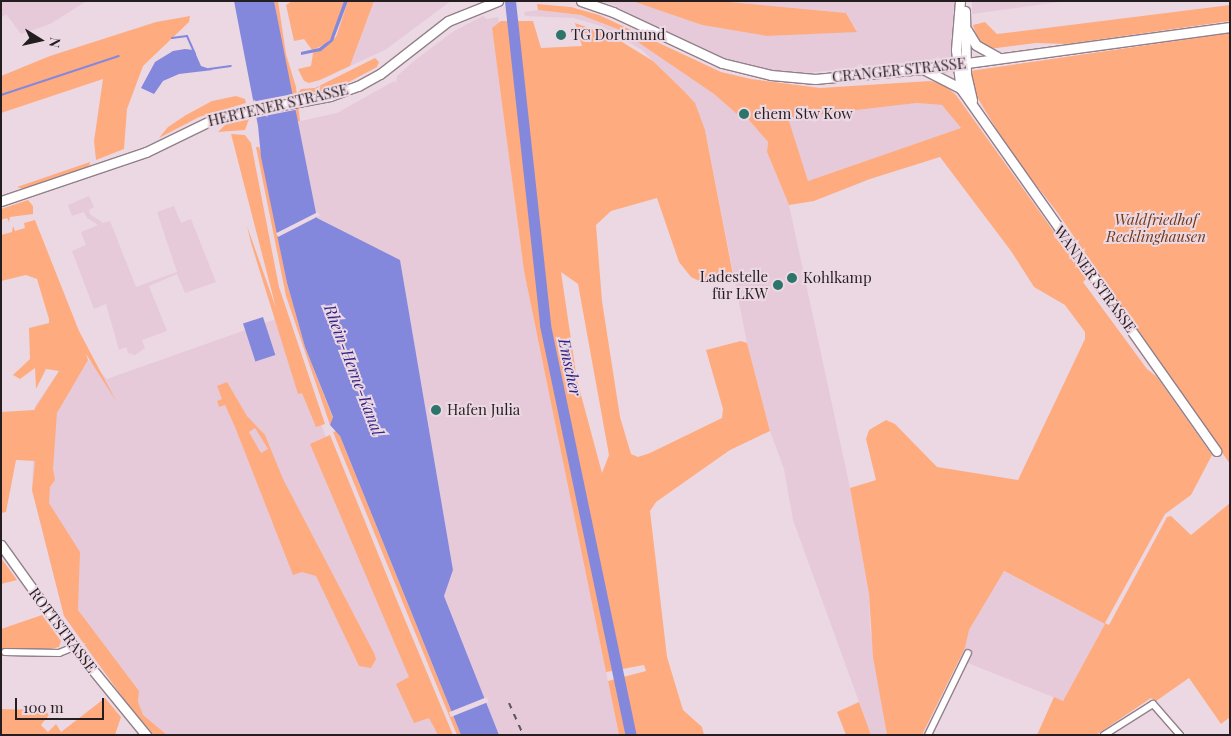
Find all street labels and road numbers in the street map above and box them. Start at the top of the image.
street label: CRANGER STRASSE [831,54,967,86]
street label: HERTENER STRASSE [206,80,350,130]
street label: WANNER STRASSE [1050,222,1140,336]
street label: ROTTSTRASSE [25,584,101,676]

